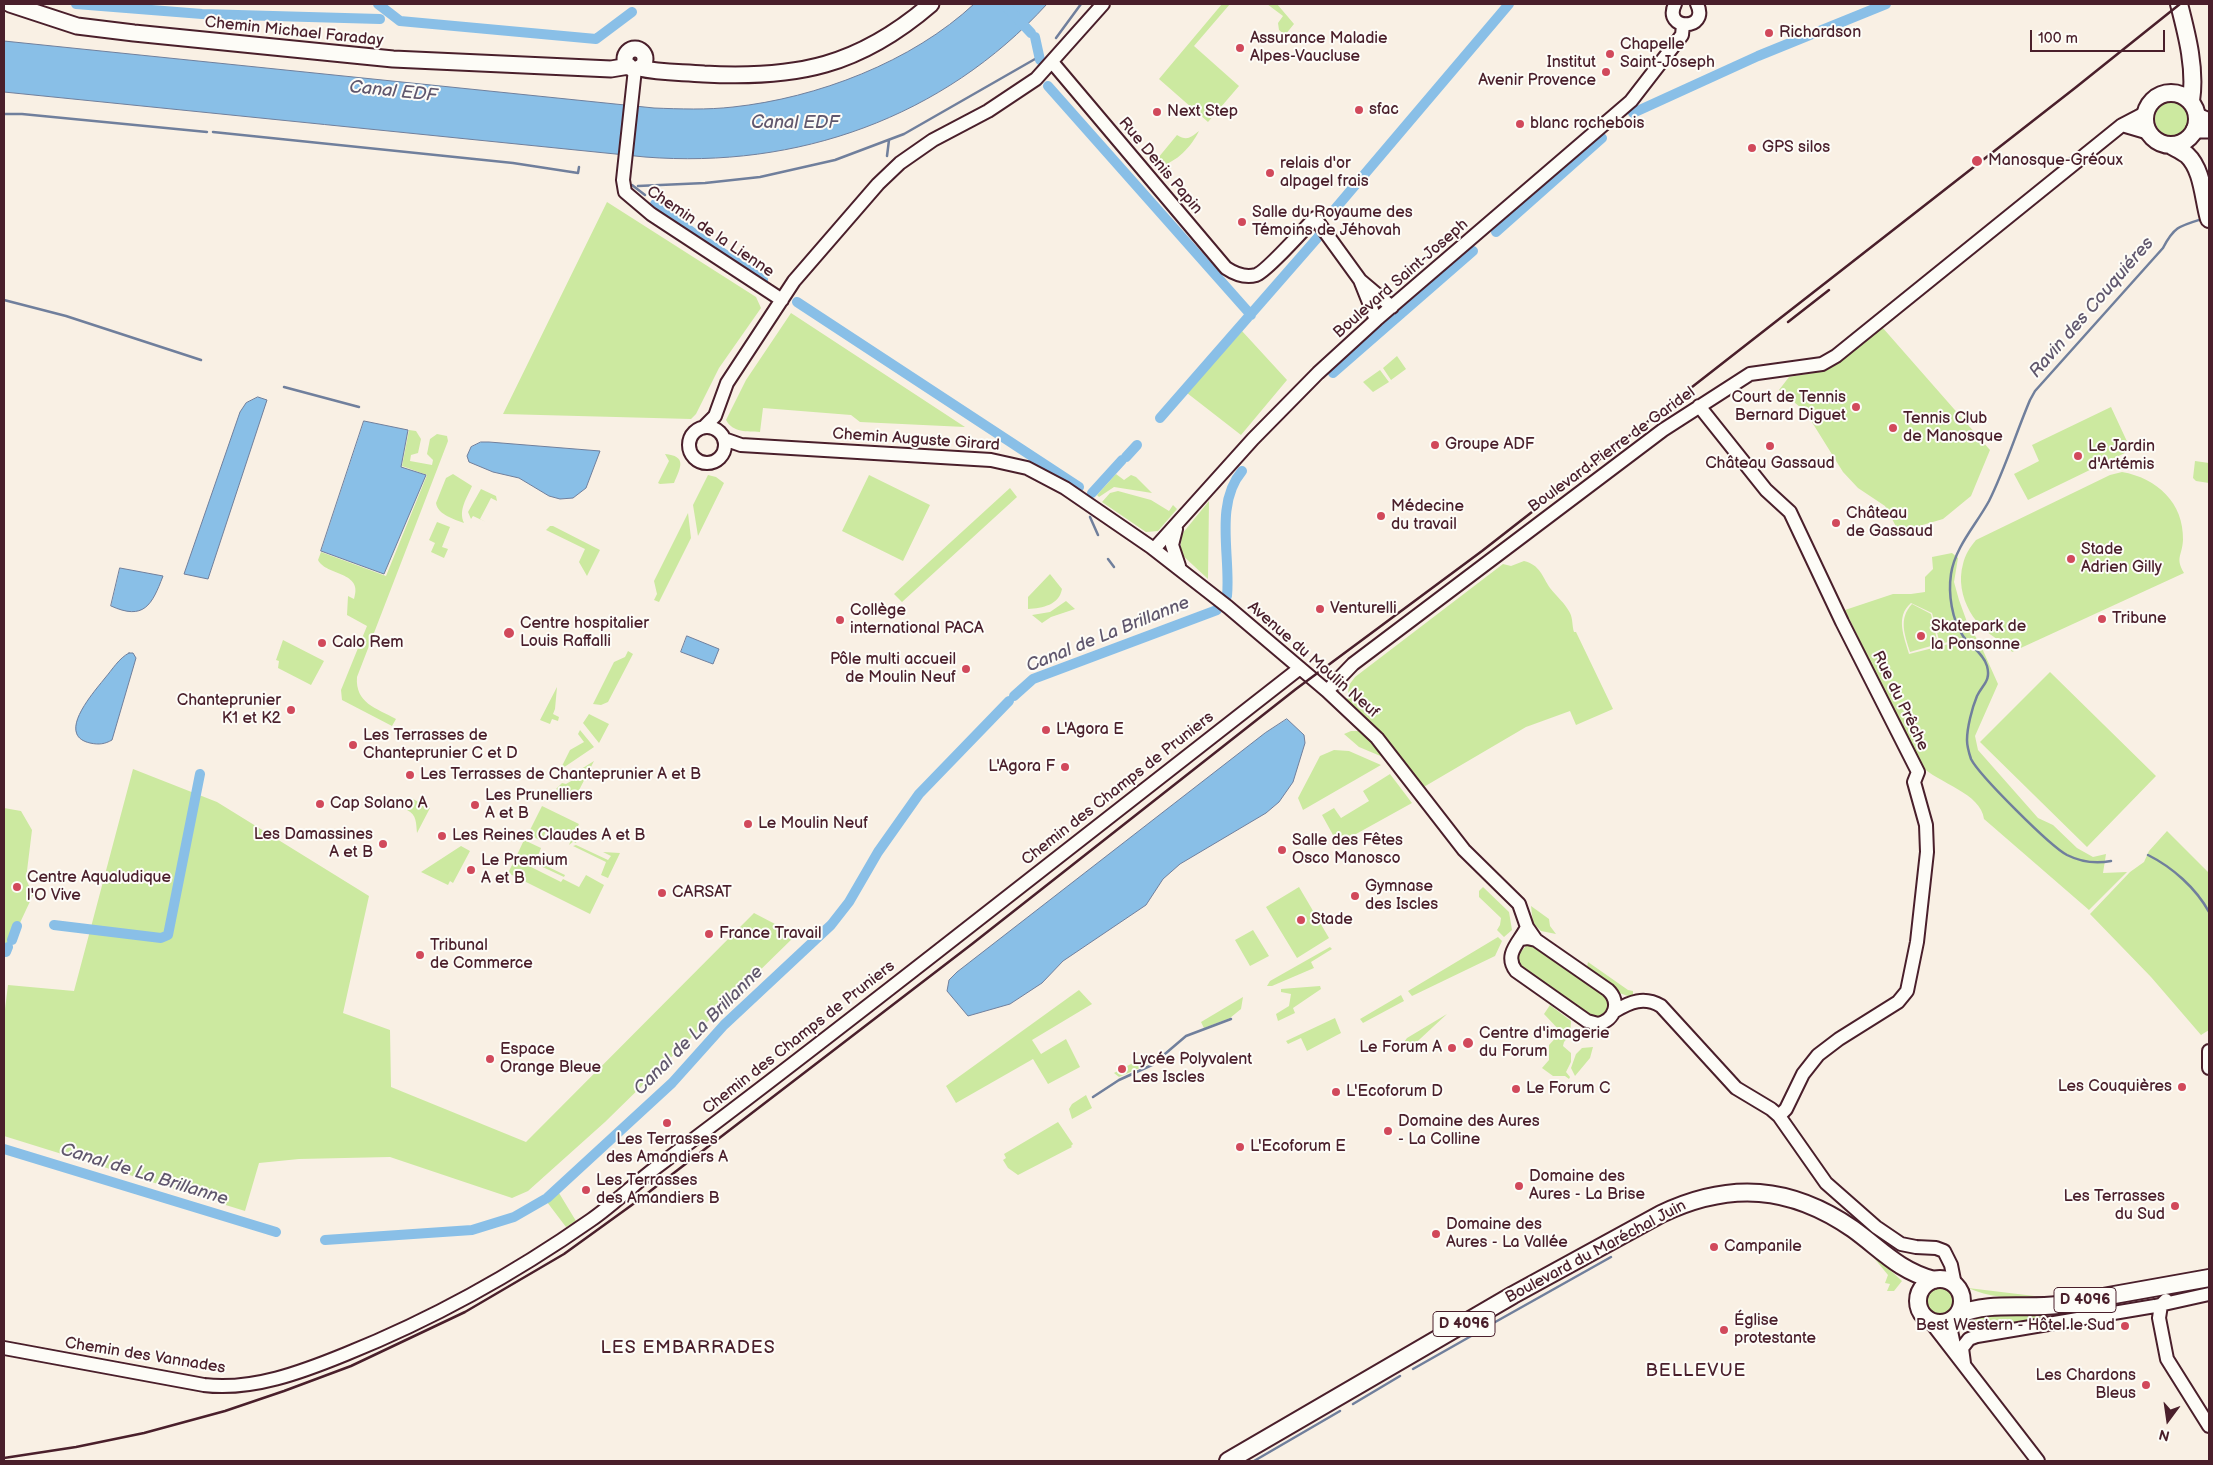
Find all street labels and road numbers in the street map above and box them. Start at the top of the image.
street label: Chemin Michael Faraday [204,13,384,51]
street label: Rue Denis Papin [1114,114,1206,218]
street label: Chemin de la Lienne [643,182,777,282]
street label: Boulevard Saint-Joseph [1330,215,1472,343]
street label: Boulevard Pierre de Garidel [1525,383,1699,517]
street label: Chemin Auguste Girard [832,425,1000,455]
street label: Avenue du Moulin Neuf [1243,598,1383,722]
street label: Rue du Prêche [1868,648,1932,754]
street label: Chemin des Champs de Pruniers [1018,708,1218,870]
street label: Chemin des Champs de Pruniers [699,957,899,1119]
street label: Boulevard du Maréchal Juin [1502,1196,1690,1308]
road number: D 4096 [2054,1288,2116,1312]
road number: D 4096 [1433,1312,1495,1336]
street label: Chemin des Vannades [63,1334,227,1378]

